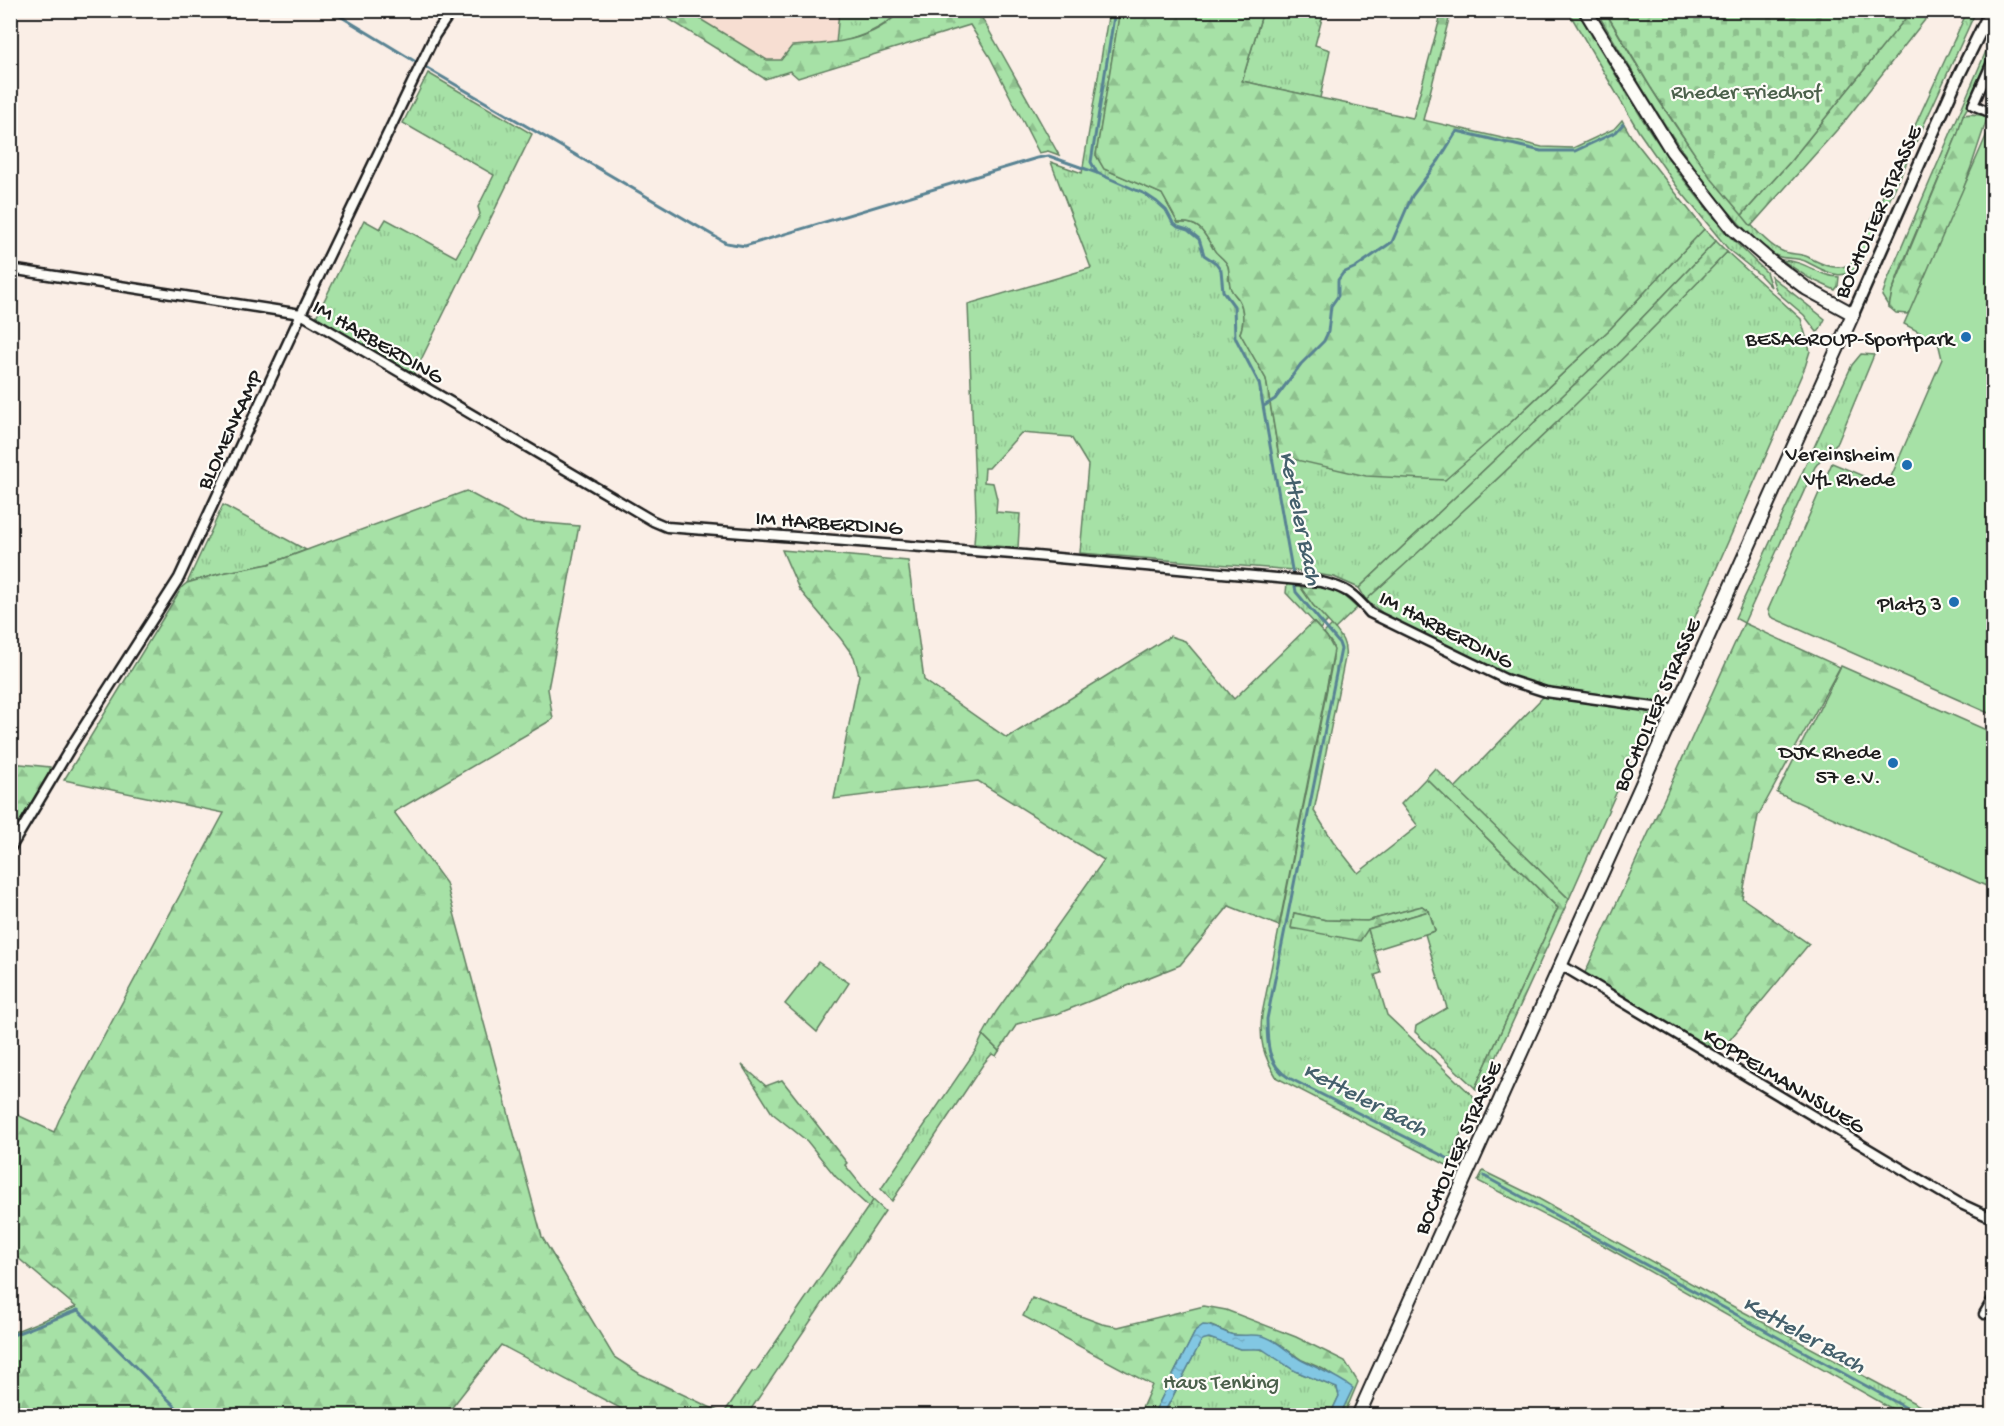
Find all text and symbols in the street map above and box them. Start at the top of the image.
park label: Rheder Friedhof [1671,81,1823,107]
street label: BOCHOLTER STRASSE [1829,121,1930,304]
street label: IM HARBERDING [307,295,448,392]
place label: BESAGROUP-Sportpark [1745,328,1956,354]
marker: BESAGROUP-Sportpark [1959,330,1973,344]
street label: BLOMENKAMP [192,366,271,495]
place label: Vereinsheim VfL Rhede [1784,443,1896,494]
water label: Ketteler Bach [1270,449,1327,589]
marker: Vereinsheim VfL Rhede [1900,458,1914,472]
street label: IM HARBERDING [754,507,904,543]
street label: IM HARBERDING [1374,587,1518,677]
place label: Platz 3 [1876,593,1942,619]
marker: Platz 3 [1947,595,1961,609]
street label: BOCHOLTER STRASSE [1608,614,1709,797]
place label: DJK Rhede 57 e.V. [1777,741,1882,792]
marker: DJK Rhede 57 e.V. [1886,756,1900,770]
street label: KOPPELMANNSWEG [1697,1024,1870,1142]
water label: Ketteler Bach [1297,1057,1433,1145]
street label: BOCHOLTER STRASSE [1409,1057,1510,1240]
water label: Ketteler Bach [1737,1290,1871,1382]
park label: Haus Tenking [1163,1371,1279,1397]

